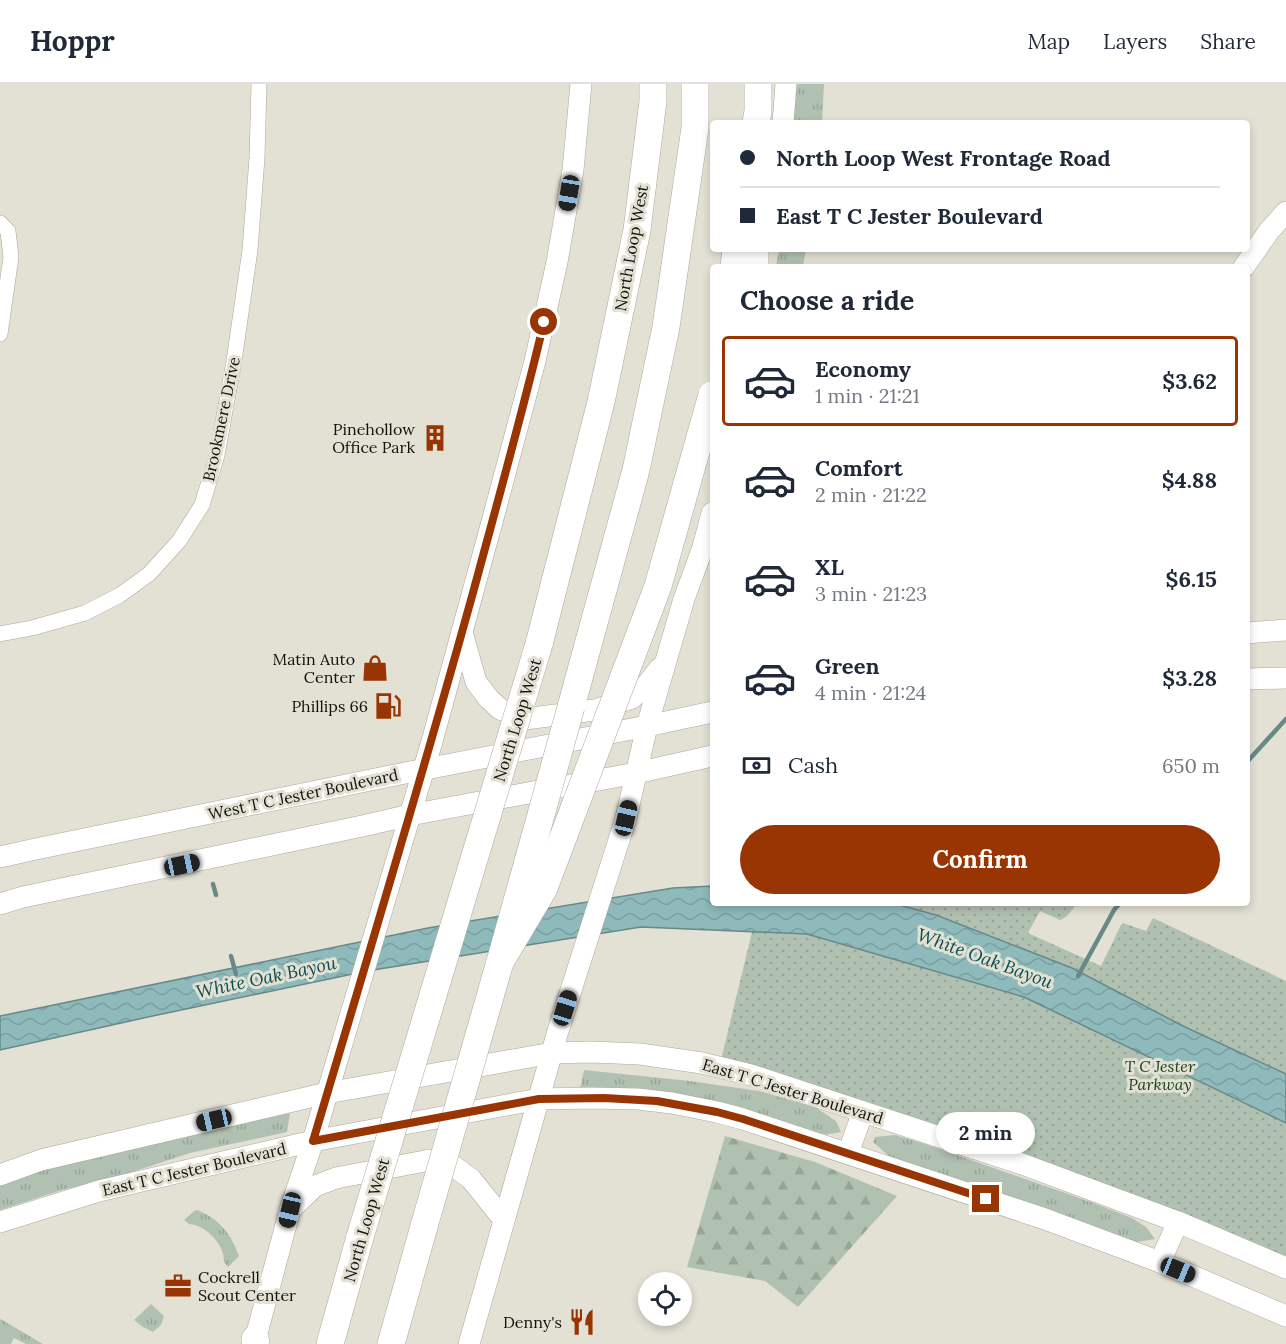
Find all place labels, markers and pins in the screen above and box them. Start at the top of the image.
place label: Pinehollow Office Park [332,419,415,457]
building icon: Pinehollow Office Park [420,423,450,453]
place label: Matin Auto Center [272,649,355,687]
shop icon: Matin Auto Center [360,653,390,683]
fuel station icon: Phillips 66 [373,691,403,721]
place label: Phillips 66 [291,696,368,716]
place label: Cockrell Scout Center [198,1267,296,1305]
office icon: Cockrell Scout Center [163,1271,193,1301]
restaurant icon: Denny's [567,1307,597,1337]
place label: Denny's [503,1312,562,1332]

